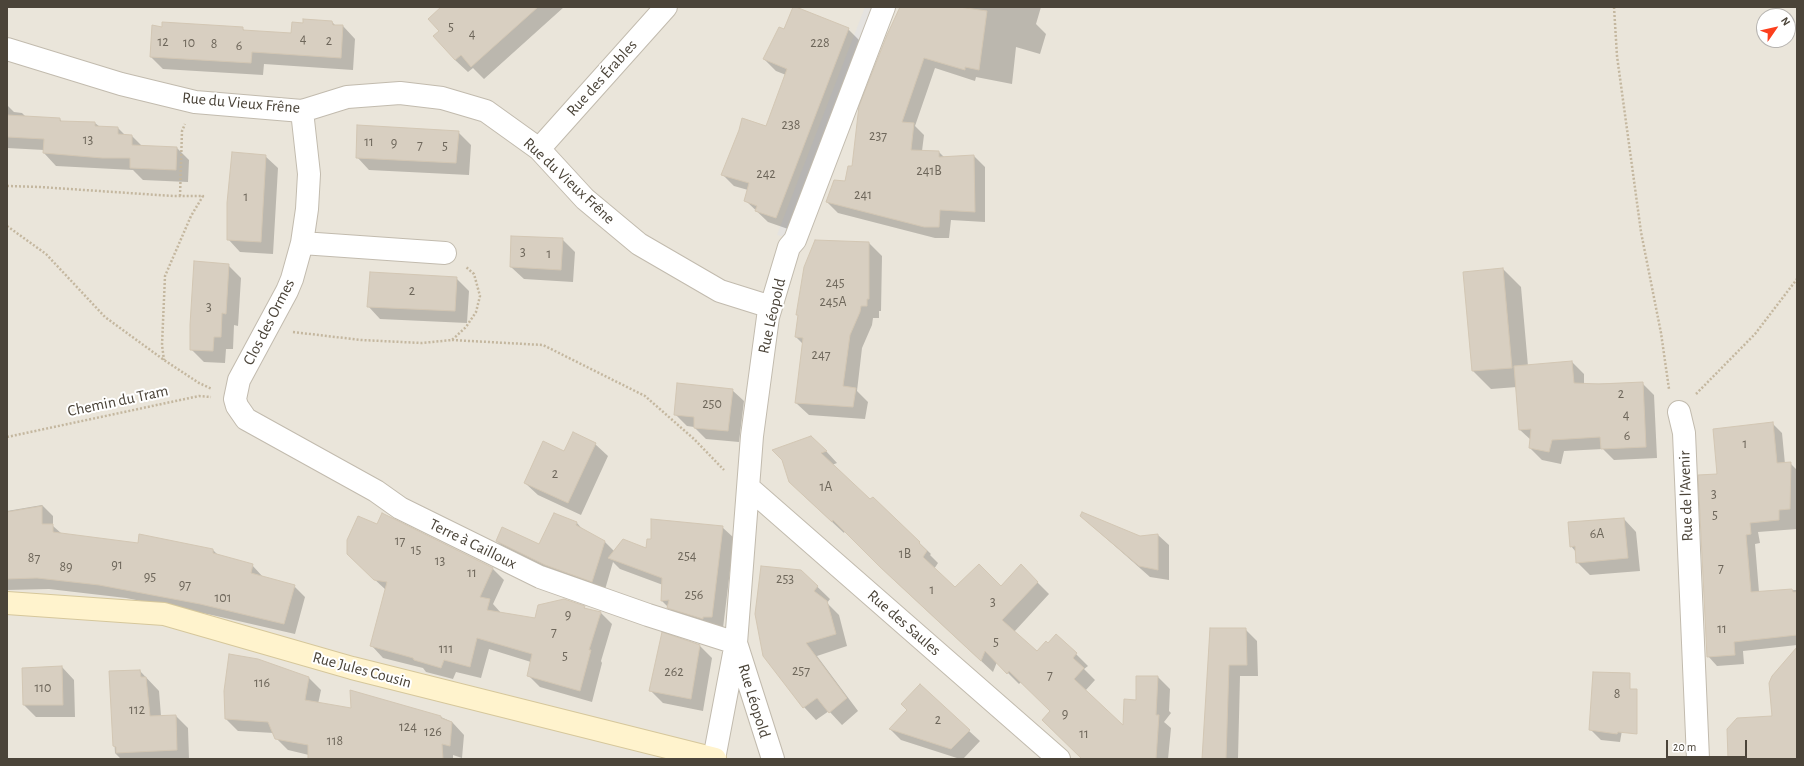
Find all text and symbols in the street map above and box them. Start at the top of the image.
north arrow [1756,8,1796,48]
text: N [1779,15,1792,28]
house number: 5 [448,19,454,35]
house number: 4 [469,26,475,42]
house number: 4 [300,31,306,47]
house number: 2 [326,33,332,49]
house number: 12 [157,34,169,50]
house number: 10 [183,35,195,51]
house number: 228 [810,35,830,51]
house number: 8 [211,36,217,52]
street label: Rue des Érables [563,36,641,120]
house number: 6 [236,38,242,54]
street label: Rue du Vieux Frêne [181,88,301,118]
house number: 238 [782,117,800,133]
house number: 237 [869,128,887,144]
house number: 13 [83,132,93,148]
house number: 11 [364,134,374,150]
street label: Rue du Vieux Frêne [519,134,619,228]
house number: 9 [391,135,397,151]
house number: 7 [417,137,423,153]
house number: 5 [442,138,448,154]
house number: 241B [916,163,942,179]
house number: 242 [756,166,776,182]
house number: 241 [854,187,872,203]
house number: 1 [244,189,248,205]
house number: 3 [520,244,526,260]
house number: 1 [547,246,551,262]
house number: 245 [826,275,844,291]
street label: Clos des Ormes [239,276,299,368]
street label: Rue Léopold [754,277,790,355]
house number: 2 [409,283,415,299]
house number: 245A [819,294,847,310]
house number: 3 [206,299,212,315]
house number: 247 [812,347,830,363]
street label: Chemin du Tram [66,381,170,421]
house number: 2 [1618,386,1624,402]
house number: 250 [702,396,722,412]
house number: 4 [1623,407,1629,423]
house number: 6 [1624,428,1630,444]
house number: 1 [1743,436,1747,452]
street label: Rue de l'Avenir [1675,450,1697,542]
house number: 2 [552,466,558,482]
house number: 1A [820,479,832,495]
house number: 3 [1711,486,1717,502]
house number: 5 [1712,507,1718,523]
street label: Terre à Cailloux [426,515,520,573]
house number: 6A [1590,526,1604,542]
house number: 17 [395,533,405,549]
house number: 15 [411,542,421,558]
house number: 1B [899,546,911,562]
house number: 254 [678,548,696,564]
house number: 87 [28,550,40,566]
house number: 13 [435,553,445,569]
house number: 91 [111,557,123,573]
house number: 89 [59,559,73,575]
house number: 7 [1718,560,1724,576]
house number: 11 [467,565,477,581]
house number: 95 [144,569,156,585]
house number: 253 [776,571,794,587]
house number: 97 [179,577,191,593]
house number: 1 [930,582,934,598]
street label: Rue des Saules [863,586,945,660]
house number: 256 [685,587,703,603]
house number: 101 [214,590,232,606]
house number: 3 [990,594,996,610]
house number: 9 [565,607,571,623]
house number: 11 [1717,621,1727,637]
house number: 7 [551,624,557,640]
house number: 5 [993,634,999,650]
house number: 111 [439,641,453,657]
street label: Rue Jules Cousin [310,648,414,692]
house number: 5 [562,648,568,664]
street label: Rue Léopold [734,662,774,740]
house number: 257 [792,663,810,679]
house number: 262 [664,664,684,680]
house number: 7 [1047,667,1053,683]
house number: 116 [254,675,270,691]
house number: 110 [34,680,52,696]
house number: 8 [1614,686,1620,702]
house number: 112 [129,702,145,718]
house number: 9 [1062,706,1068,722]
house number: 2 [935,712,941,728]
house number: 124 [399,719,417,735]
house number: 126 [424,724,442,740]
house number: 11 [1079,726,1089,742]
scale bar [1668,732,1749,758]
house number: 118 [327,733,343,749]
text: 20 m [1673,741,1696,753]

